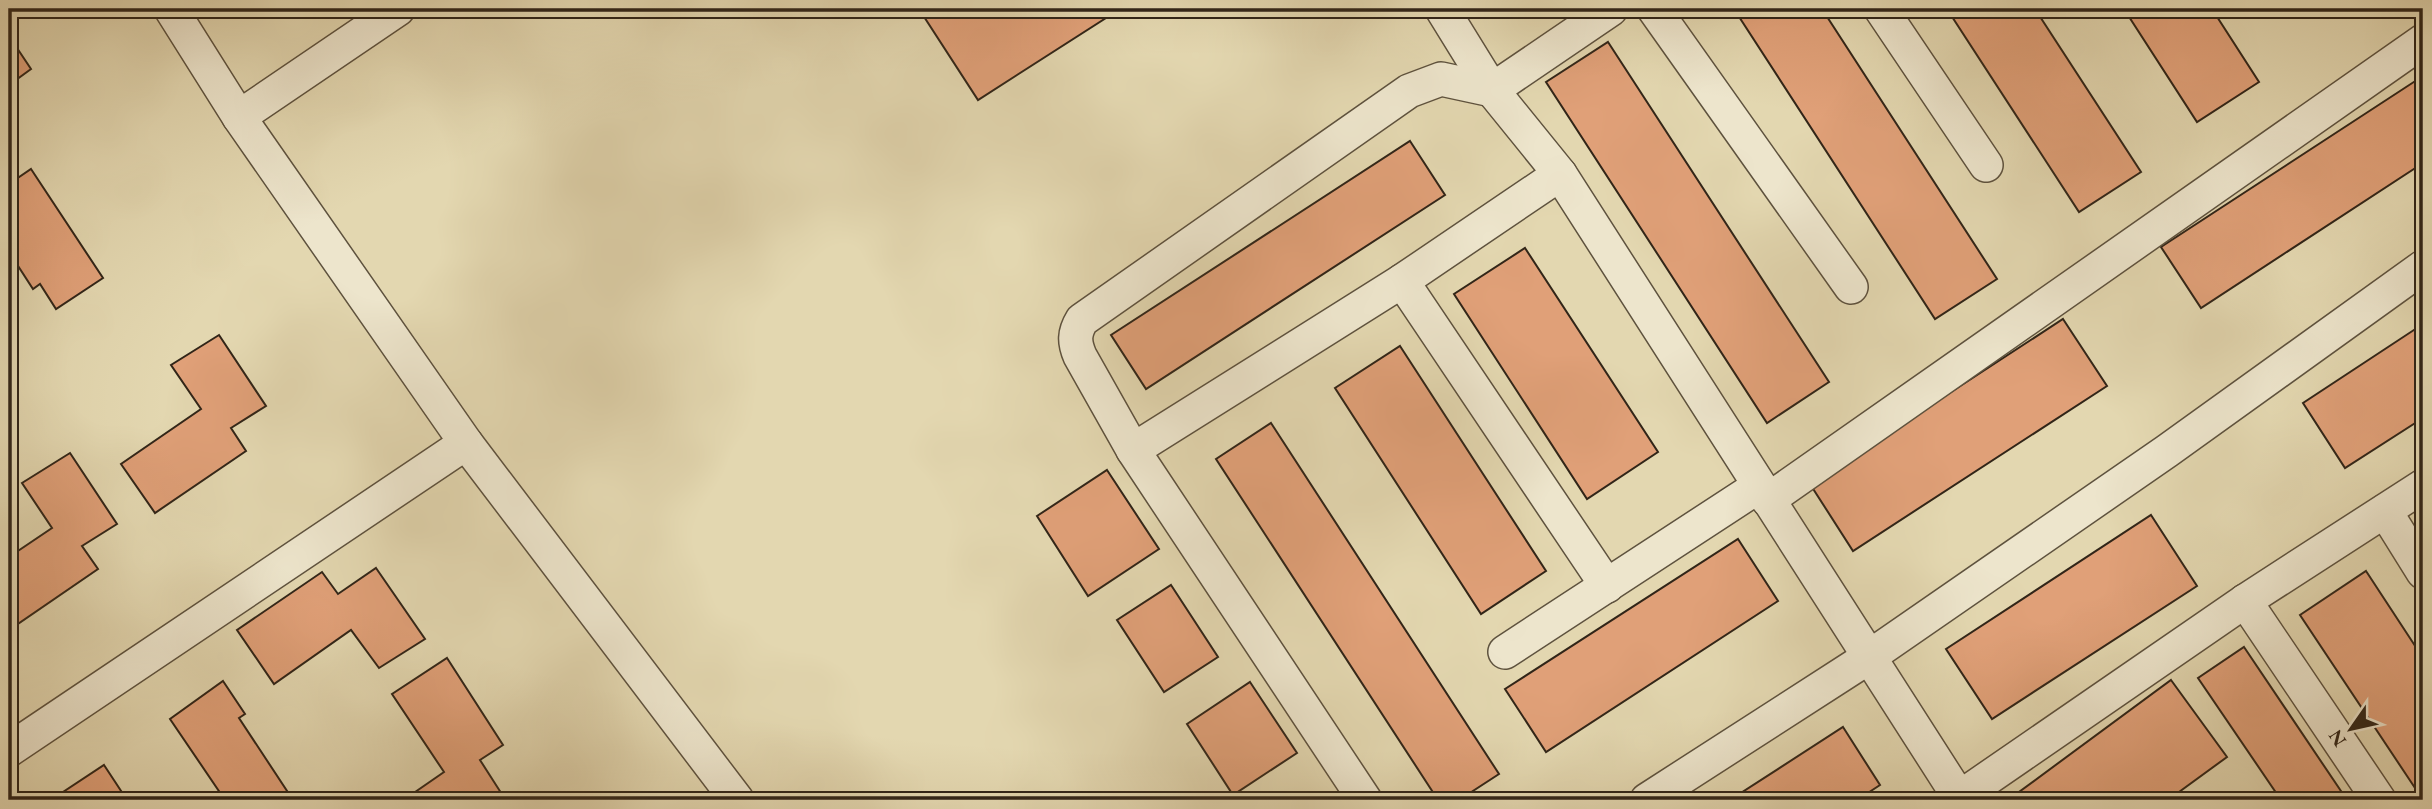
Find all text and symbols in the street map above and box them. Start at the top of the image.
north arrow [2316,694,2386,764]
text: N [2322,724,2352,752]

